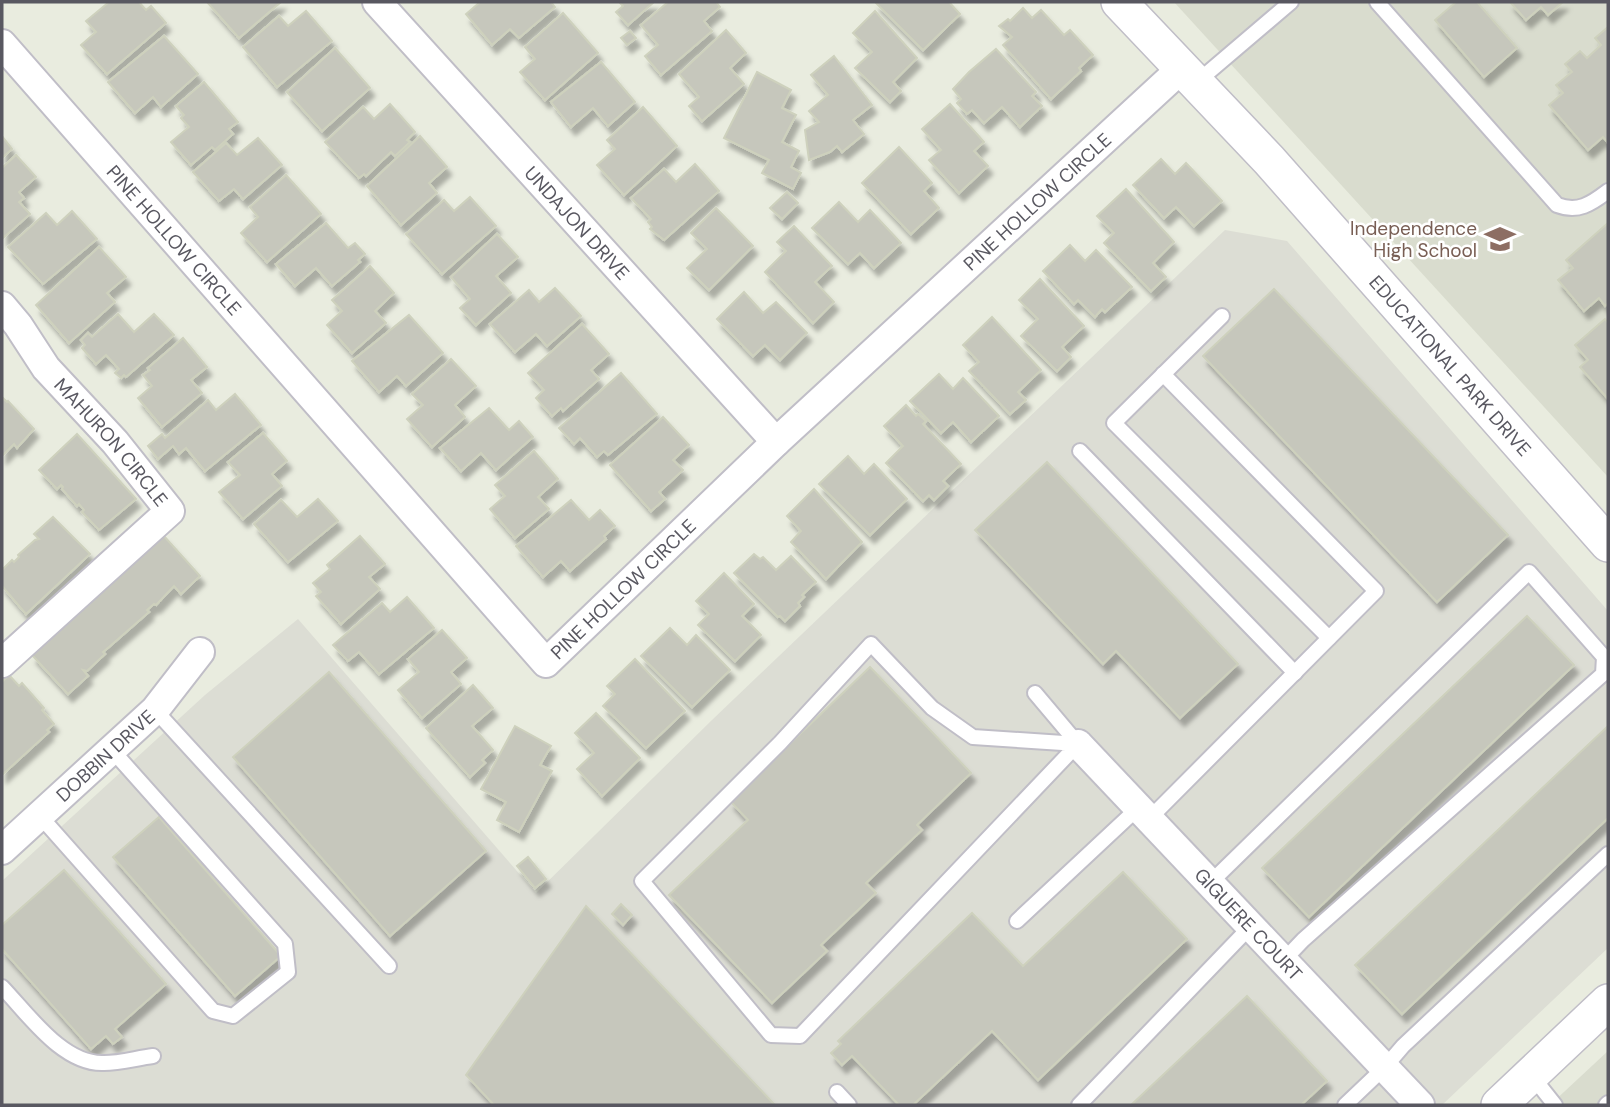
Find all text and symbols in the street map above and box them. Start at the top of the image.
street label: PINE HOLLOW CIRCLE [958,128,1117,276]
street label: PINE HOLLOW CIRCLE [101,160,247,321]
street label: UNDAJON DRIVE [519,161,635,285]
place label: Independence High School [1350,216,1477,263]
school or university icon: Independence High School [1483,222,1517,256]
street label: EDUCATIONAL PARK DRIVE [1364,270,1537,462]
street label: MAHURON CIRCLE [49,373,173,512]
street label: PINE HOLLOW CIRCLE [545,514,701,665]
street label: DOBBIN DRIVE [51,704,160,808]
street label: GIGUERE COURT [1189,863,1308,986]

